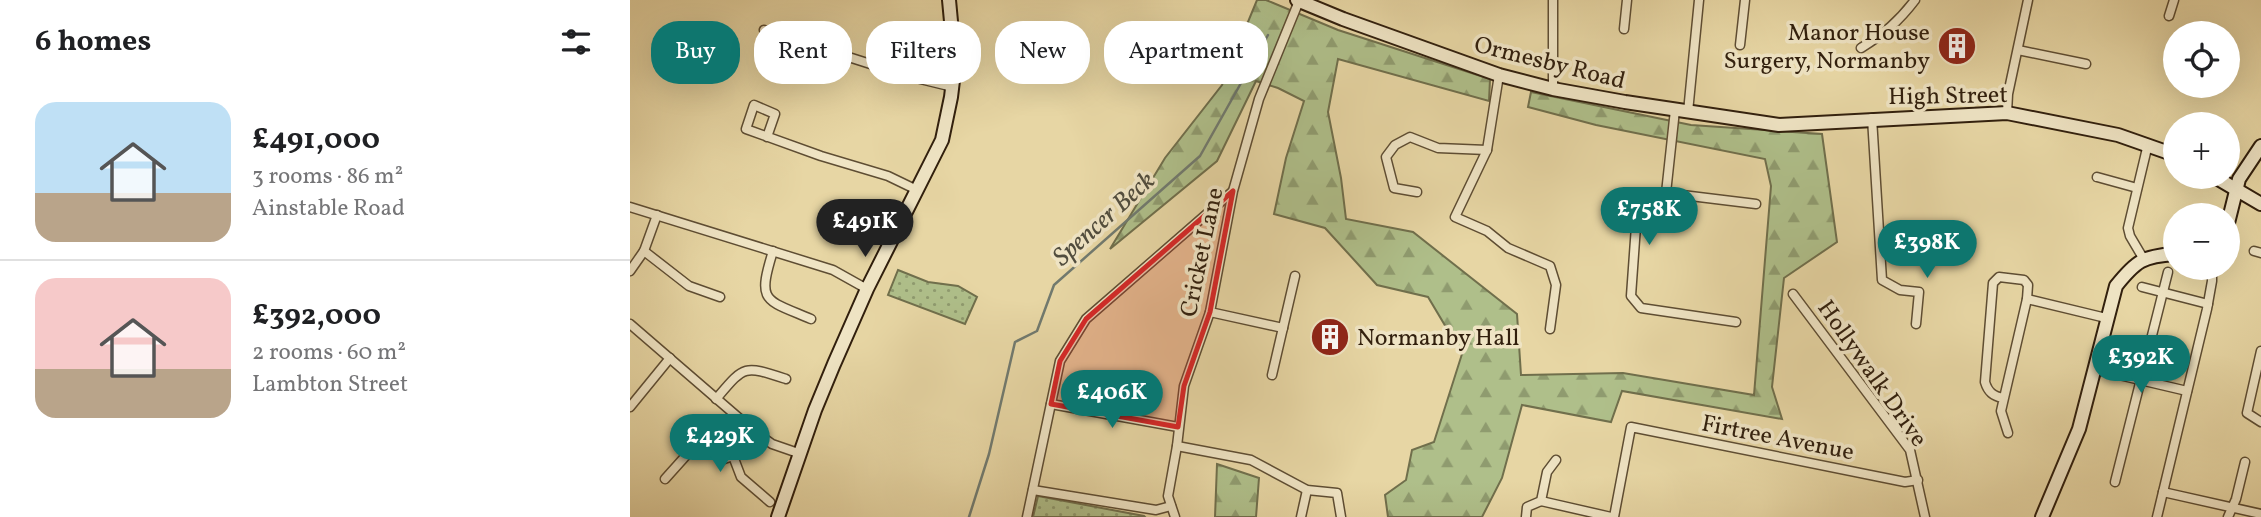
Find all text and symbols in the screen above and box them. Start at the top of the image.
place label: Manor House Surgery, Normanby [1724,17,1930,79]
text: 6 homes [35,21,151,63]
chip: Buy [651,21,740,84]
chip: Rent [754,21,852,84]
chip: Filters [866,21,981,84]
chip: New [995,21,1090,84]
chip: Apartment [1104,21,1268,84]
map controls [2163,21,2240,280]
button: locate [2163,21,2240,98]
icon: filters [557,23,595,61]
building icon: Manor House Surgery, Normanby [1936,25,1978,67]
street label: Ormesby Road [1470,29,1629,99]
street label: High Street [1888,79,2008,115]
button: + [2163,112,2240,189]
text: £491,000 [252,119,380,161]
icon: home [91,130,175,214]
text: 3 rooms · 86 m² [252,161,403,193]
water label: Spencer Beck [1045,164,1164,275]
street label: Cricket Lane [1173,185,1233,320]
pin: £758K [1600,188,1698,247]
text: Ainstable Road [252,193,405,225]
text: £758K [1617,194,1681,226]
pin: £491K [816,200,914,259]
button: − [2163,203,2240,280]
text: £491K [832,206,898,238]
pin: £398K [1878,220,1976,280]
text: £398K [1894,227,1960,259]
street label: Hollywalk Drive [1808,294,1935,454]
text: £392,000 [252,295,381,337]
icon: home [91,306,175,390]
building icon: Normanby Hall [1309,316,1351,358]
place label: Normanby Hall [1357,322,1519,356]
pin: £392K [2092,336,2190,395]
text: 2 rooms · 60 m² [252,337,406,369]
text: £392K [2108,342,2174,374]
text: Lambton Street [252,369,408,401]
pin: £406K [1063,370,1161,430]
text: £406K [1077,377,1147,409]
street label: Firtree Avenue [1699,408,1857,470]
pin: £429K [671,414,769,474]
text: £429K [686,421,754,453]

